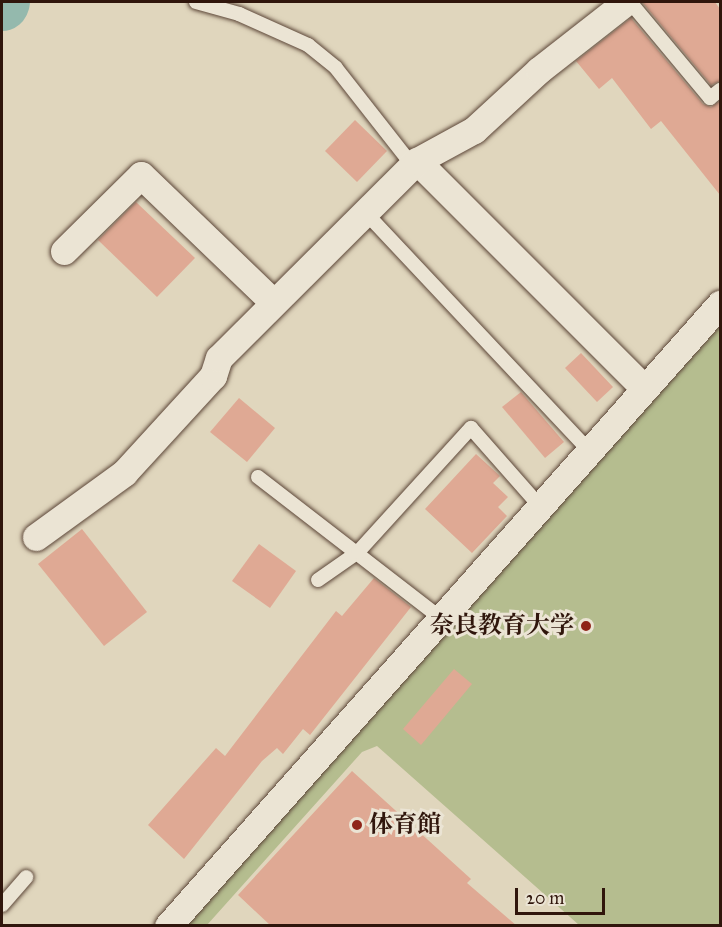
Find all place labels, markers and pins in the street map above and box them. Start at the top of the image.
place label: 奈良教育大学 [430,612,574,640]
marker: 奈良教育大学 [579,619,593,633]
place label: 体育館 [369,811,441,839]
marker: 体育館 [350,818,364,832]

